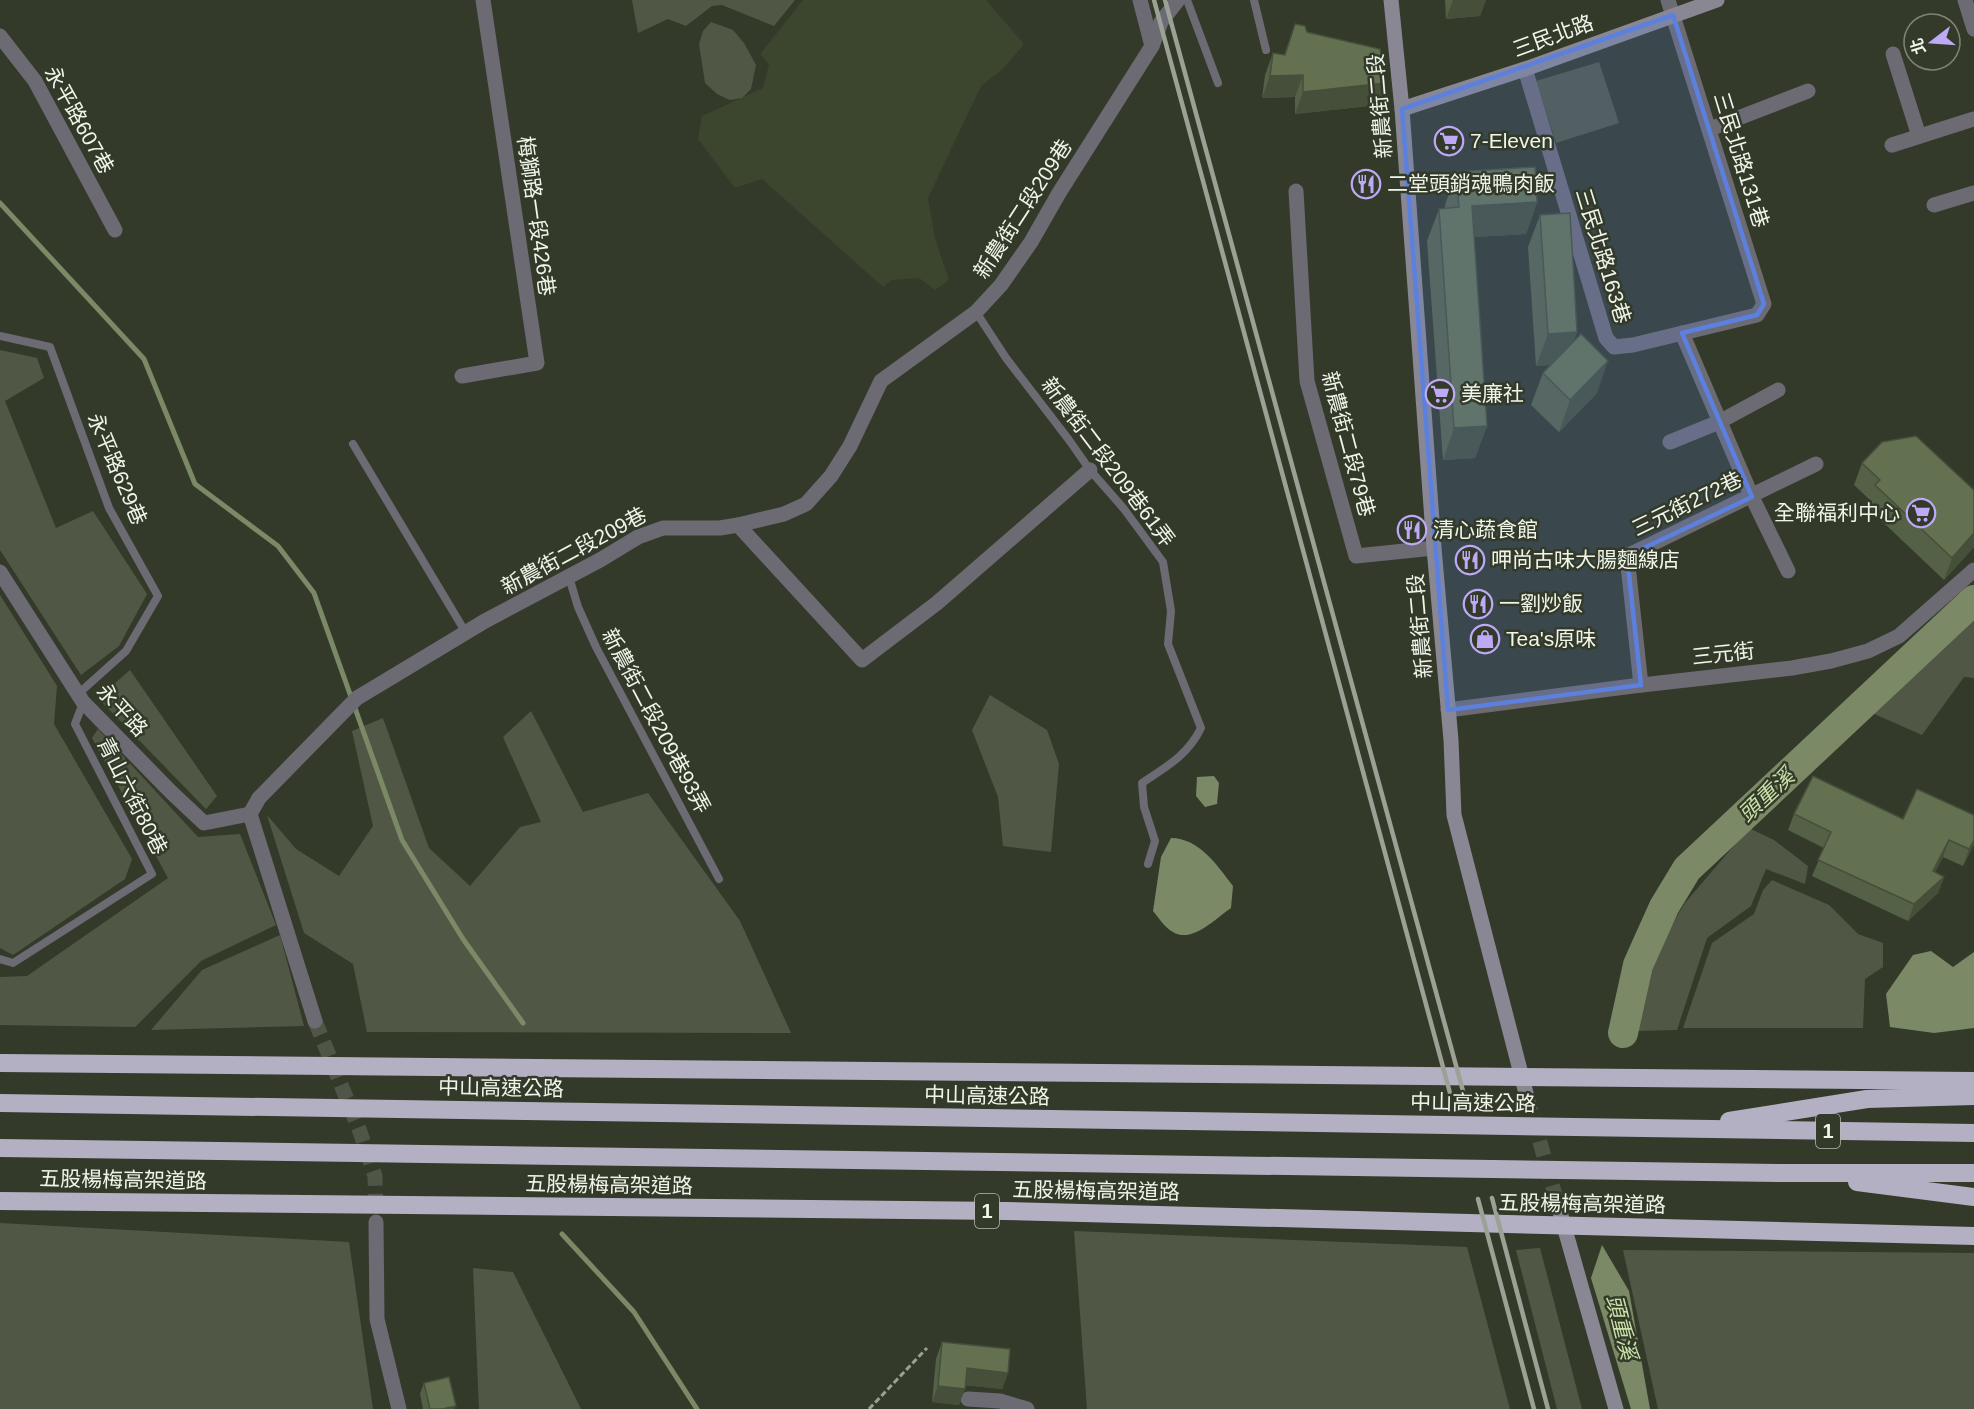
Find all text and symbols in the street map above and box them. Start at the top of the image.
street label: 三民北路 [1509,10,1596,61]
north arrow [1902,12,1962,72]
text: 北 [1908,36,1929,56]
street label: 新農街二段 [1363,53,1396,159]
street label: 永平路607巷 [41,62,118,177]
street label: 三民北路131巷 [1710,90,1773,230]
supermarket icon: 7-Eleven [1433,125,1465,157]
place label: 7-Eleven [1470,129,1553,152]
street label: 梅獅路一段426巷 [514,135,559,297]
street label: 新農街二段209巷 [969,135,1076,283]
restaurant icon: 二堂頭銷魂鴨肉飯 [1350,168,1382,200]
place label: 二堂頭銷魂鴨肉飯 [1387,172,1555,195]
street label: 三民北路163巷 [1572,186,1635,326]
street label: 新農街二段79巷 [1318,369,1379,519]
street label: 新農街二段209巷61弄 [1037,373,1179,551]
supermarket icon: 美廉社 [1424,378,1456,410]
place label: 美廉社 [1461,382,1524,405]
street label: 永平路629巷 [84,410,151,528]
street label: 三元街272巷 [1628,467,1745,540]
supermarket icon: 全聯福利中心 [1905,497,1937,529]
place label: 全聯福利中心 [1774,501,1900,524]
street label: 新農街二段209巷 [497,503,650,599]
restaurant icon: 清心蔬食館 [1396,514,1428,546]
place label: 清心蔬食館 [1433,518,1538,541]
restaurant icon: 呷尚古味大腸麵線店 [1454,544,1486,576]
place label: 呷尚古味大腸麵線店 [1491,548,1680,571]
street label: 新農街二段 [1403,573,1436,679]
restaurant icon: 一劉炒飯 [1462,588,1494,620]
place label: 一劉炒飯 [1499,592,1583,615]
shop icon: Tea's原味 [1469,623,1501,655]
street label: 新農街二段209巷93弄 [598,625,715,817]
place label: Tea's原味 [1506,627,1596,650]
street label: 三元街 [1690,639,1755,668]
street label: 永平路 [92,679,152,741]
street label: 青山六街80巷 [93,733,172,858]
water label: 頭重溪 [1734,762,1801,827]
street label: 中山高速公路 [438,1075,564,1100]
street label: 中山高速公路 [924,1083,1050,1108]
street label: 中山高速公路 [1410,1090,1536,1115]
road number: 1 [1816,1114,1840,1148]
street label: 五股楊梅高架道路 [39,1167,207,1192]
street label: 五股楊梅高架道路 [525,1172,693,1197]
street label: 五股楊梅高架道路 [1012,1178,1180,1203]
street label: 五股楊梅高架道路 [1498,1191,1666,1216]
road number: 1 [975,1194,999,1228]
water label: 頭重溪 [1601,1292,1642,1365]

